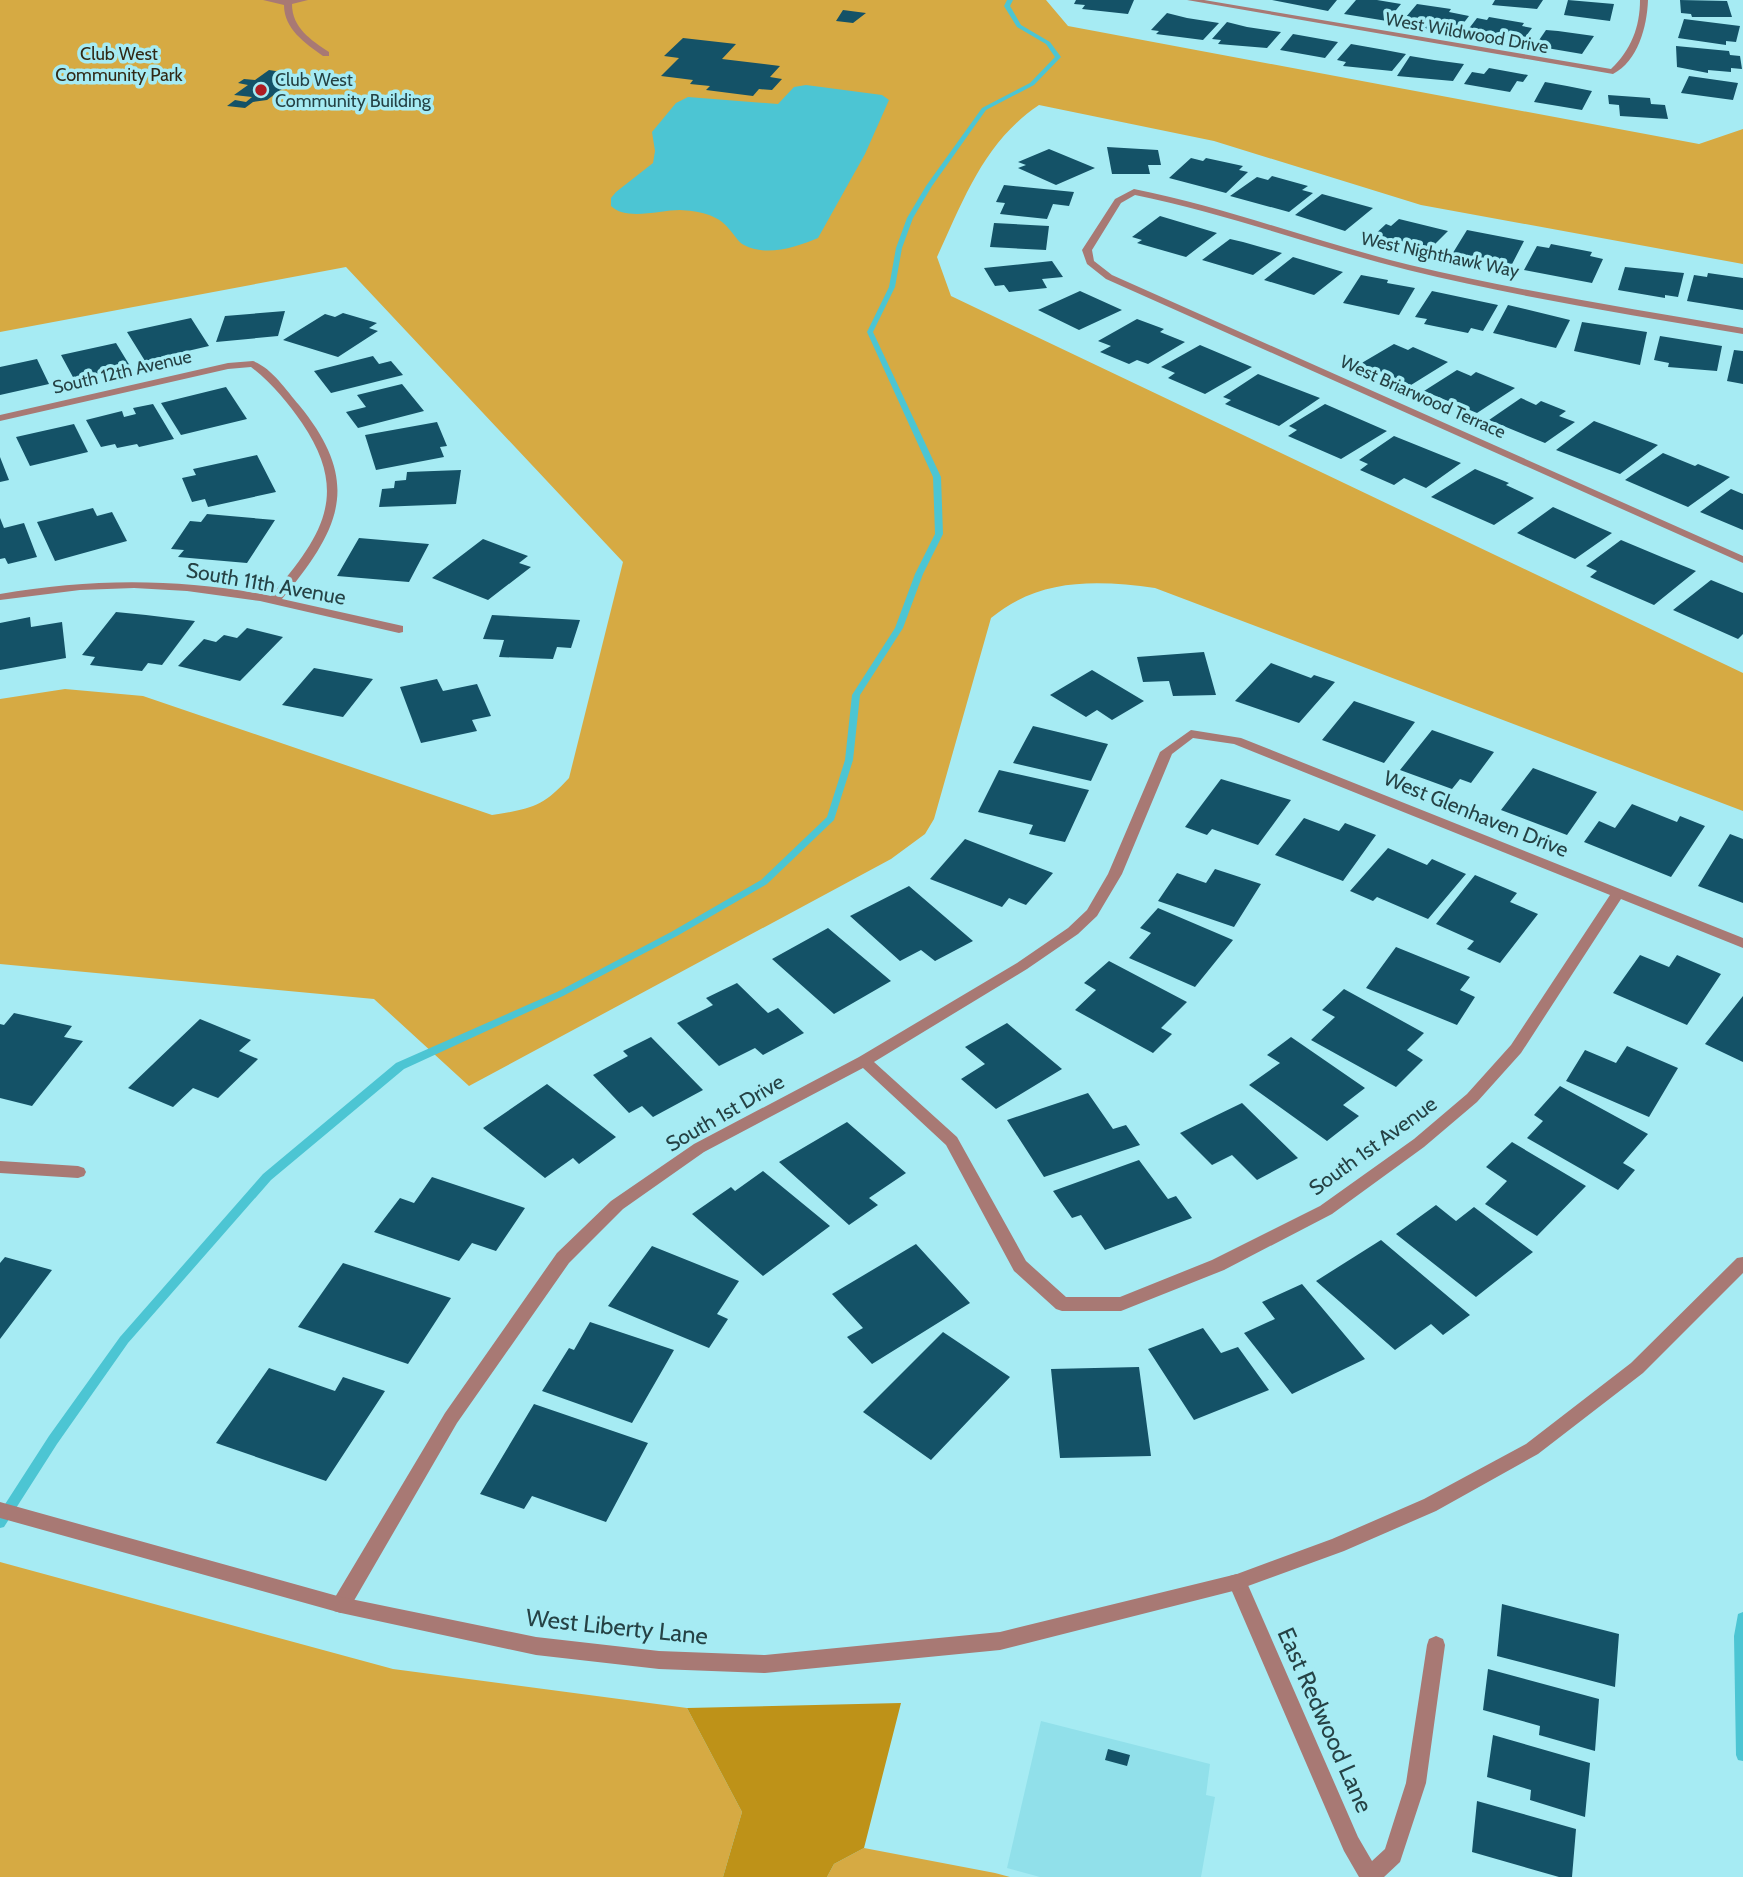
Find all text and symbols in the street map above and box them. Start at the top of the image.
street label: West Wildwood Drive [1384,8,1550,58]
park label: Club West Community Park [55,43,184,86]
place label: Club West Community Building [275,69,432,112]
marker: Club West Community Building [253,82,269,98]
street label: West Nighthawk Way [1359,227,1521,283]
street label: South 12th Avenue [50,345,194,399]
street label: West Briarwood Terrace [1337,351,1509,443]
street label: South 11th Avenue [184,557,348,610]
street label: West Glenhaven Drive [1380,765,1573,862]
street label: South 1st Drive [661,1069,789,1157]
street label: South 1st Avenue [1304,1091,1442,1200]
street label: West Liberty Lane [525,1603,709,1650]
street label: East Redwood Lane [1272,1623,1379,1817]

